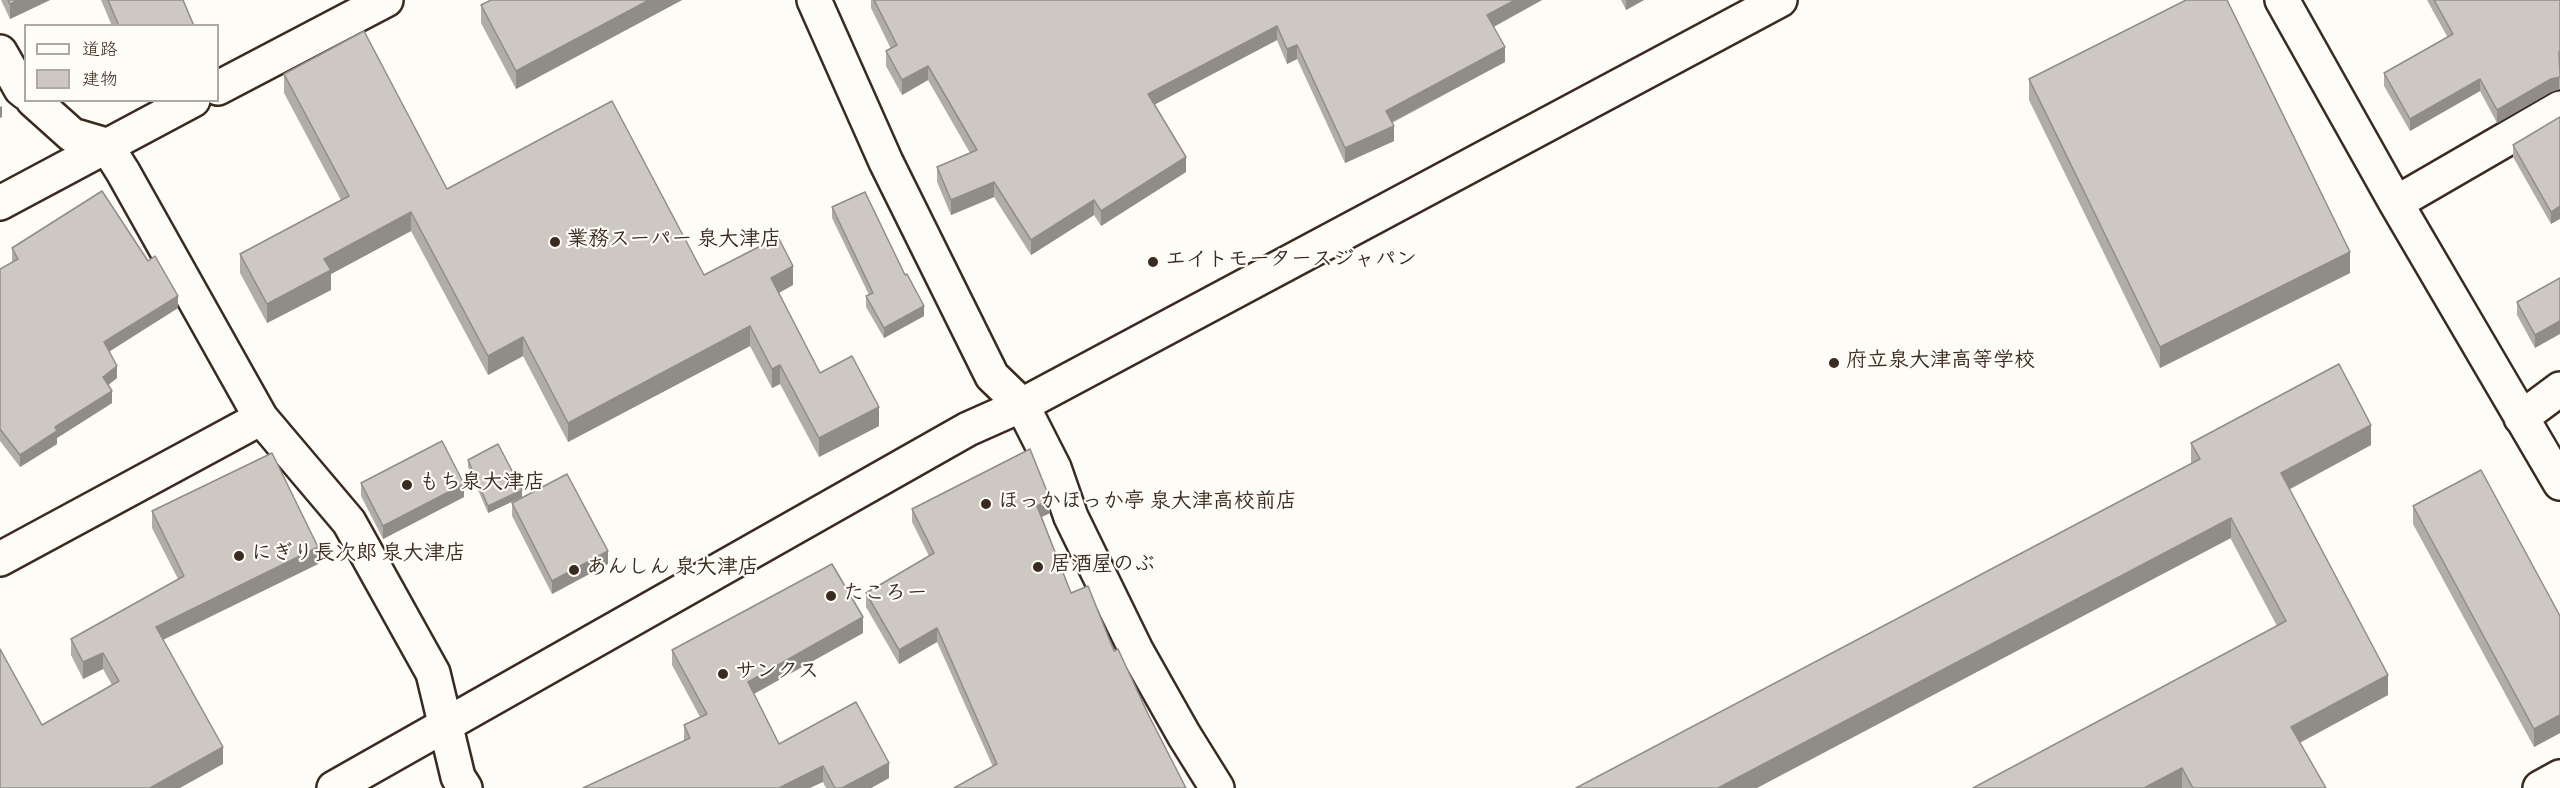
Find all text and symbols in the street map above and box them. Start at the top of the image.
legend [24,24,219,102]
text: 道路 [82,39,118,64]
text: 建物 [82,69,118,94]
place label: 業務スーパー 泉大津店 [567,229,781,255]
marker: 業務スーパー 泉大津店 [548,235,562,249]
place label: エイトモータースジャパン [1165,249,1417,275]
marker: エイトモータースジャパン [1146,255,1160,269]
place label: 府立泉大津高等学校 [1846,350,2035,376]
marker: 府立泉大津高等学校 [1827,356,1841,370]
place label: もち泉大津店 [419,472,545,498]
marker: もち泉大津店 [400,478,414,492]
place label: ほっかほっか亭 泉大津高校前店 [998,491,1297,517]
marker: ほっかほっか亭 泉大津高校前店 [979,497,993,511]
place label: にぎり長次郎 泉大津店 [251,543,466,569]
marker: にぎり長次郎 泉大津店 [232,549,246,563]
place label: 居酒屋のぶ [1050,554,1155,580]
place label: あんしん 泉大津店 [586,557,759,583]
marker: 居酒屋のぶ [1031,560,1045,574]
marker: あんしん 泉大津店 [567,563,581,577]
place label: たころー [843,583,927,609]
marker: たころー [824,589,838,603]
place label: サンクス [735,661,819,687]
marker: サンクス [716,667,730,681]

